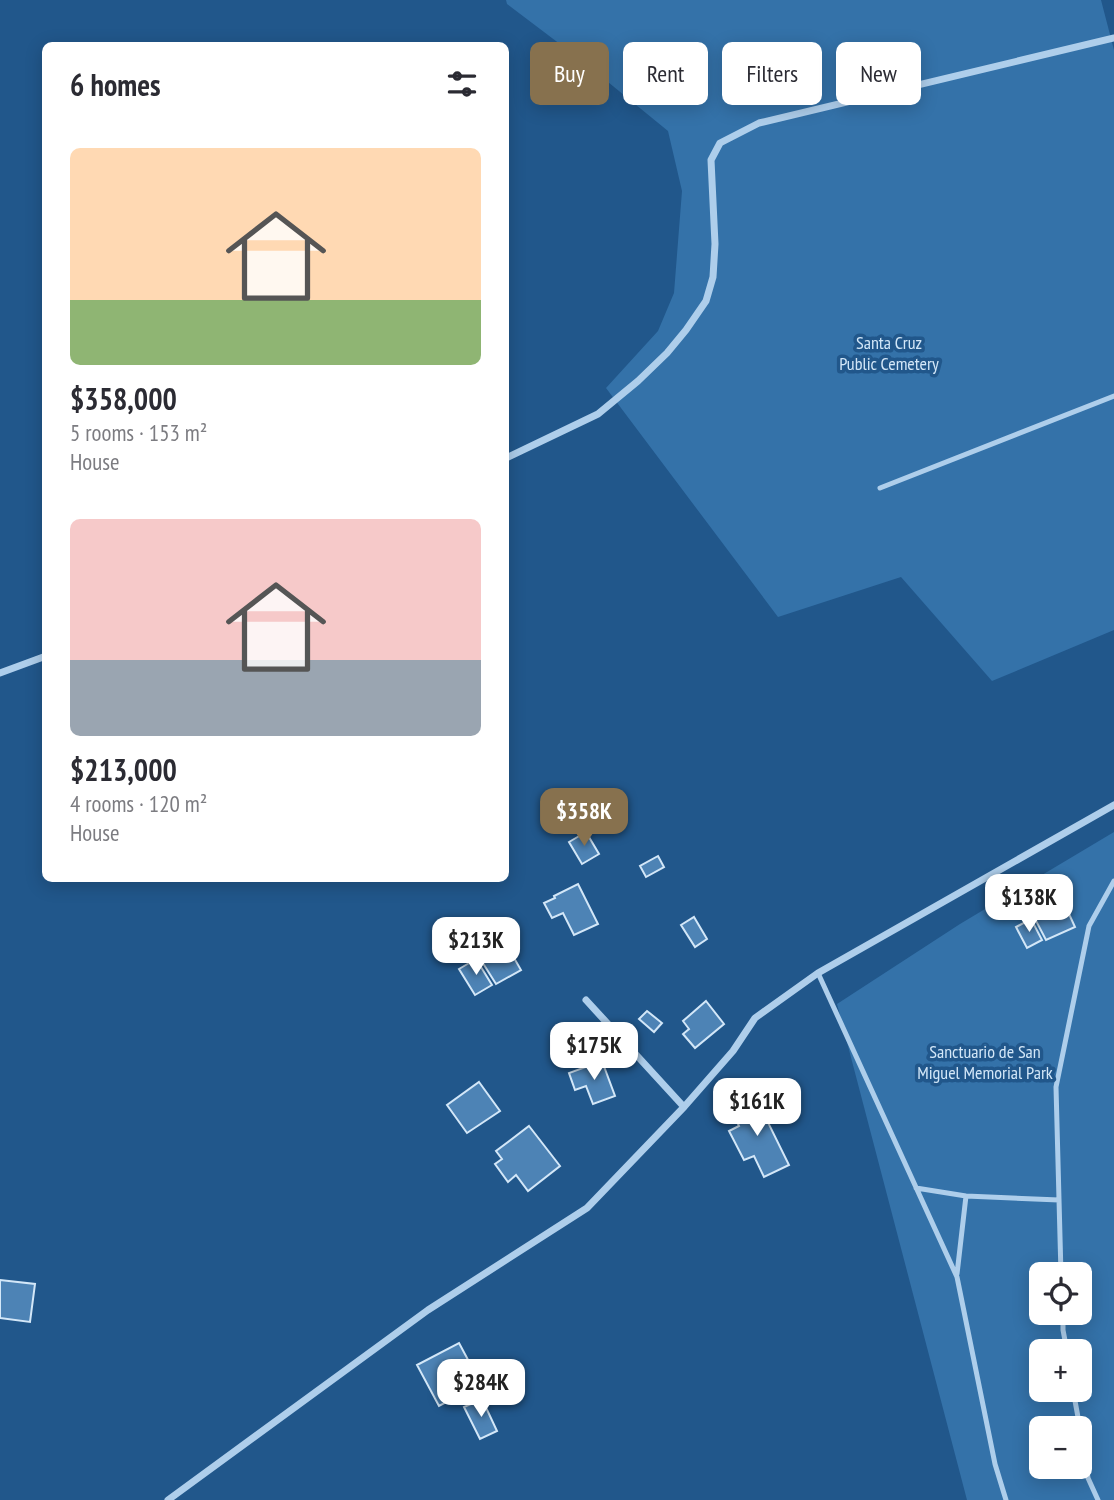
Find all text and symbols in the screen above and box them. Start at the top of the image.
chip: Buy [530,42,609,105]
chip: Rent [623,42,708,105]
chip: Filters [722,42,822,105]
chip: New [836,42,921,105]
text: 6 homes [70,65,161,104]
icon: filters [443,65,481,103]
icon: home [213,193,339,319]
park label: Santa Cruz Public Cemetery [839,331,939,375]
text: $358,000 [70,379,177,418]
text: 5 rooms · 153 m² [70,418,207,447]
text: House [70,447,120,476]
icon: home [213,564,339,690]
text: $213,000 [70,750,177,789]
pin: $358K [535,788,633,848]
text: 4 rooms · 120 m² [70,789,207,818]
text: $358K [556,796,612,825]
text: House [70,818,120,847]
pin: $138K [980,874,1078,934]
text: $138K [1001,882,1057,911]
pin: $213K [427,918,525,977]
text: $213K [448,925,504,954]
pin: $175K [545,1023,643,1082]
text: $175K [566,1030,622,1059]
park label: Sanctuario de San Miguel Memorial Park [917,1040,1053,1084]
pin: $161K [708,1078,806,1138]
text: $161K [729,1086,785,1115]
map controls [1029,1262,1092,1479]
button: locate [1029,1262,1092,1325]
button: + [1029,1339,1092,1402]
pin: $284K [432,1360,530,1419]
text: $284K [453,1367,509,1396]
button: − [1029,1416,1092,1479]

